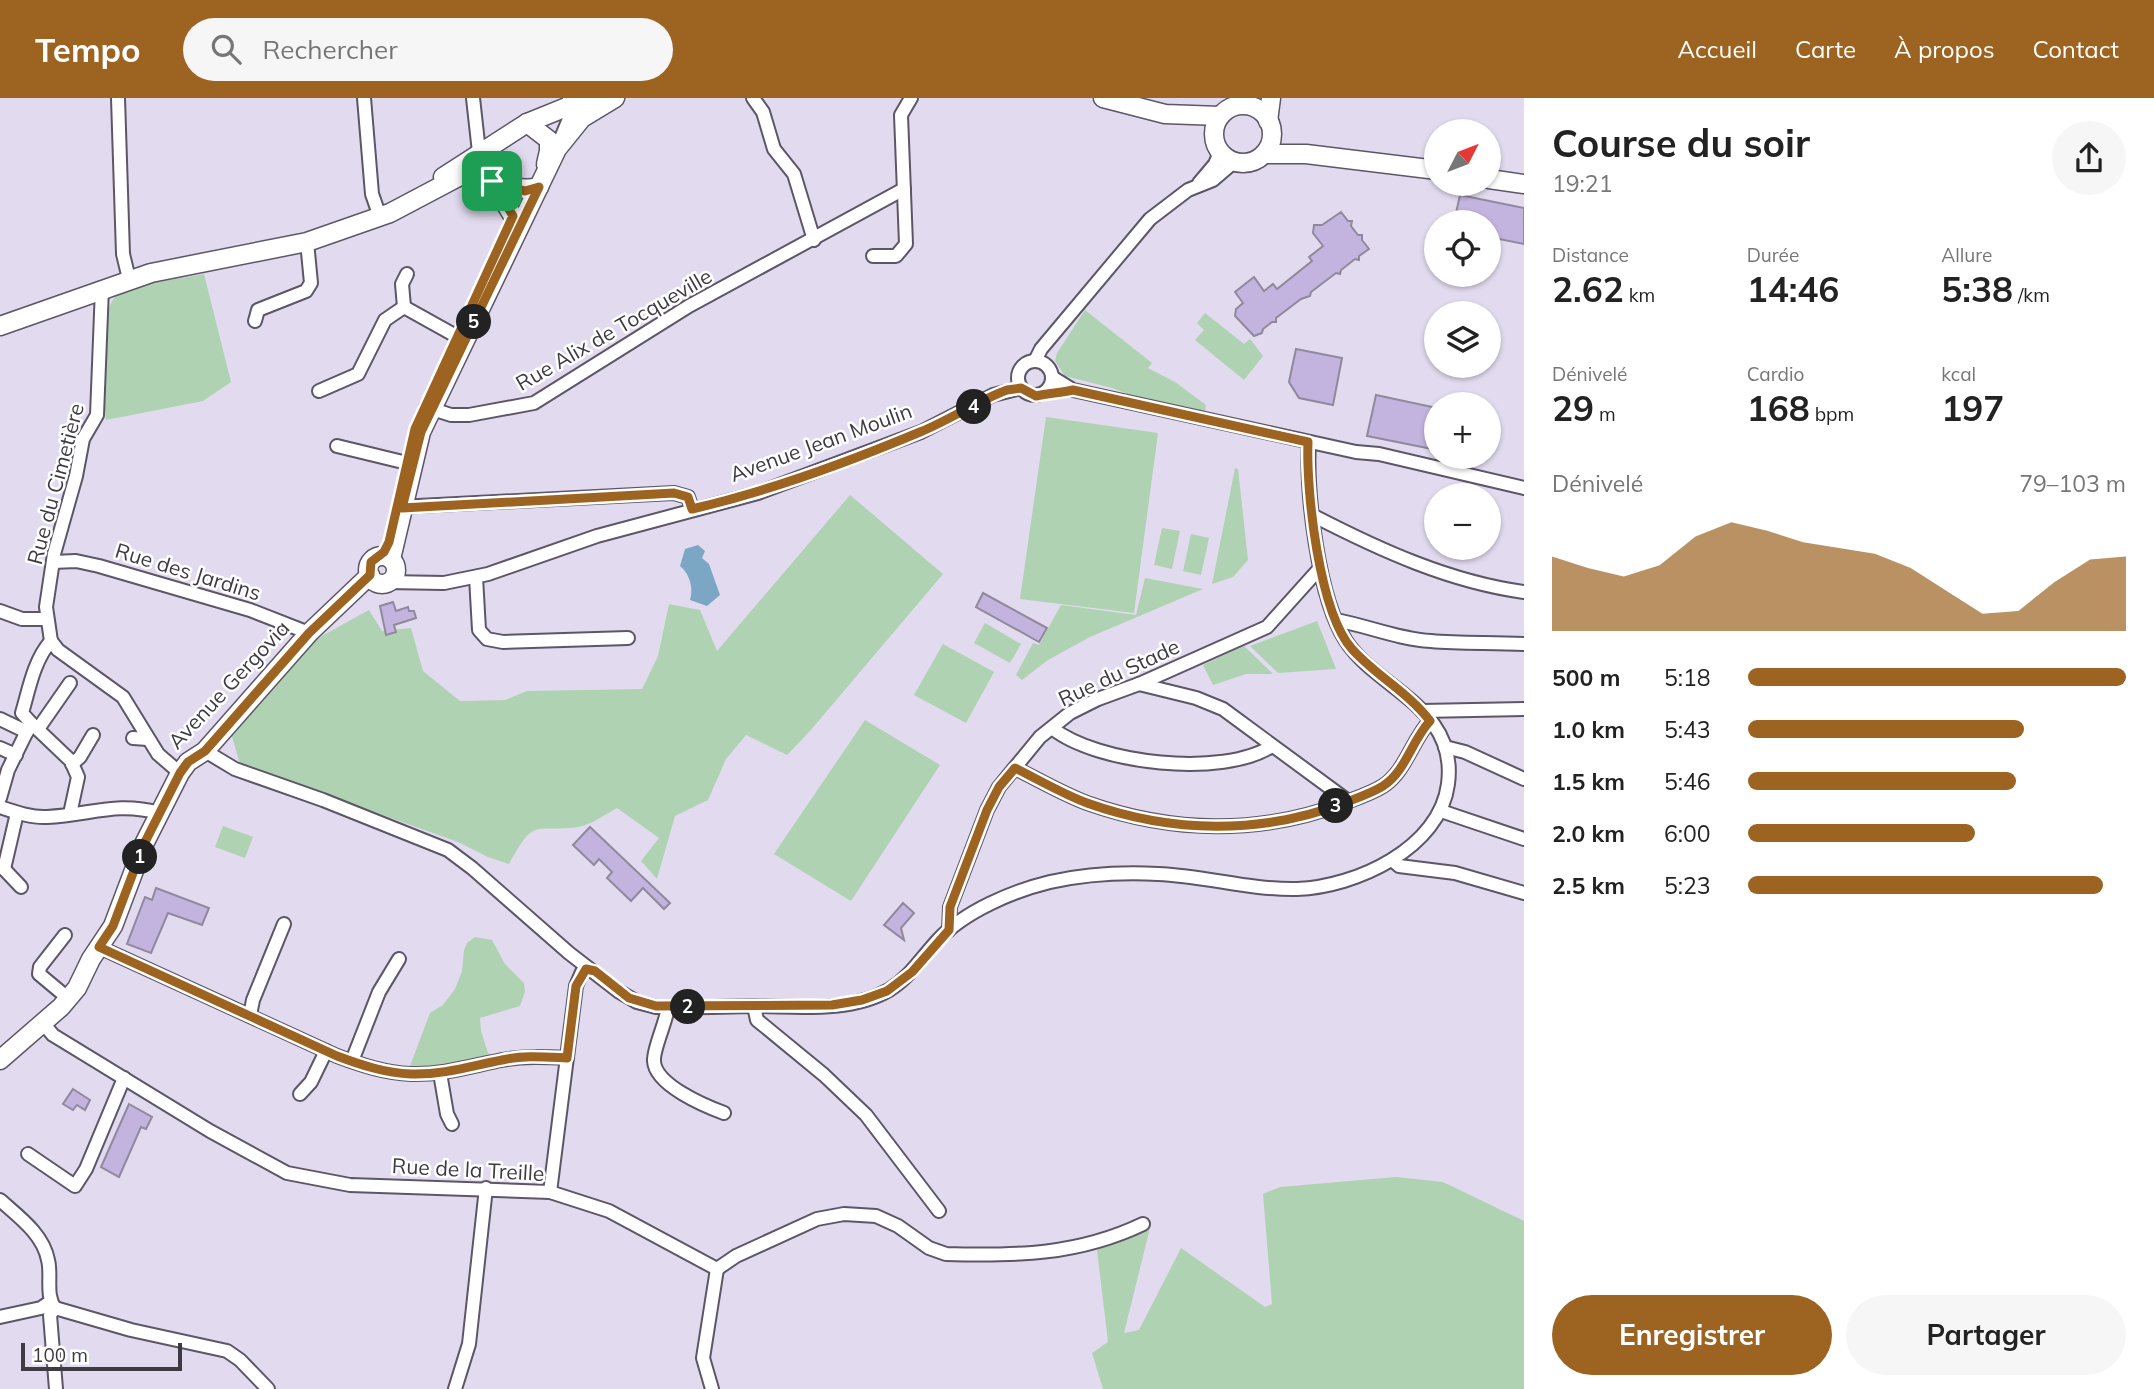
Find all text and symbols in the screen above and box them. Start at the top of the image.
search box [183,18,673,81]
text: Tempo [35,29,141,70]
icon: search [207,30,245,68]
text: Rechercher [263,33,398,66]
text: Accueil [1678,34,1757,64]
text: Carte [1795,34,1856,64]
text: À propos [1894,34,1995,64]
text: Contact [2033,34,2119,64]
north arrow [1424,119,1502,196]
map controls [1424,119,1501,560]
text: Course du soir [1552,119,1810,167]
button: share [2052,121,2126,195]
pin [462,151,522,211]
icon: arrive [473,162,511,200]
text: 19:21 [1552,169,1612,198]
button: locate [1424,210,1501,287]
text: Distance [1552,243,1629,267]
text: Durée [1747,243,1799,267]
text: Allure [1941,243,1992,267]
street label: Rue Alix de Tocqueville [511,262,716,396]
text: 2.62 [1552,267,1624,311]
text: 14:46 [1747,267,1839,311]
text: 5:38 [1941,267,2013,311]
text: km [1624,283,1655,307]
text: /km [2013,283,2050,307]
button: layers [1424,301,1501,378]
pin: 5 [456,304,491,340]
text: 5 [468,309,479,333]
text: Dénivelé [1552,362,1627,386]
text: Cardio [1747,362,1804,386]
text: kcal [1941,362,1976,386]
text: 29 [1552,386,1594,430]
text: 168 [1747,386,1810,430]
text: 197 [1941,386,2004,430]
pin: 4 [956,390,992,424]
button: + [1424,392,1501,469]
text: 4 [968,394,979,418]
street label: Avenue Jean Moulin [726,397,915,487]
street label: Rue du Cimetière [21,400,89,567]
text: m [1594,402,1616,426]
text: bpm [1810,402,1854,426]
text: Dénivelé [1552,469,1643,498]
text: 79–103 m [2019,469,2126,498]
button: − [1424,483,1501,560]
street label: Rue des Jardins [112,537,264,606]
street label: Avenue Gergovia [162,615,294,754]
street label: Rue du Stade [1054,633,1183,712]
text: 500 m [1552,663,1620,692]
text: 5:18 [1664,663,1711,692]
text: 1.0 km [1552,715,1625,744]
text: 5:43 [1664,715,1711,744]
text: 1.5 km [1552,767,1625,796]
text: 5:46 [1664,767,1711,796]
pin: 3 [1318,788,1354,824]
text: 3 [1330,793,1341,817]
text: 2.0 km [1552,819,1625,848]
text: 6:00 [1664,819,1711,848]
pin: 1 [122,840,158,874]
text: 1 [134,844,145,868]
text: 2.5 km [1552,871,1625,900]
text: 5:23 [1664,871,1711,900]
pin: 2 [670,990,706,1024]
text: 2 [682,994,693,1018]
street label: Rue de la Treille [391,1152,545,1186]
button: Enregistrer [1552,1295,1832,1375]
button: Partager [1846,1295,2126,1375]
scale bar [21,1340,182,1372]
text: 100 m [32,1343,88,1367]

